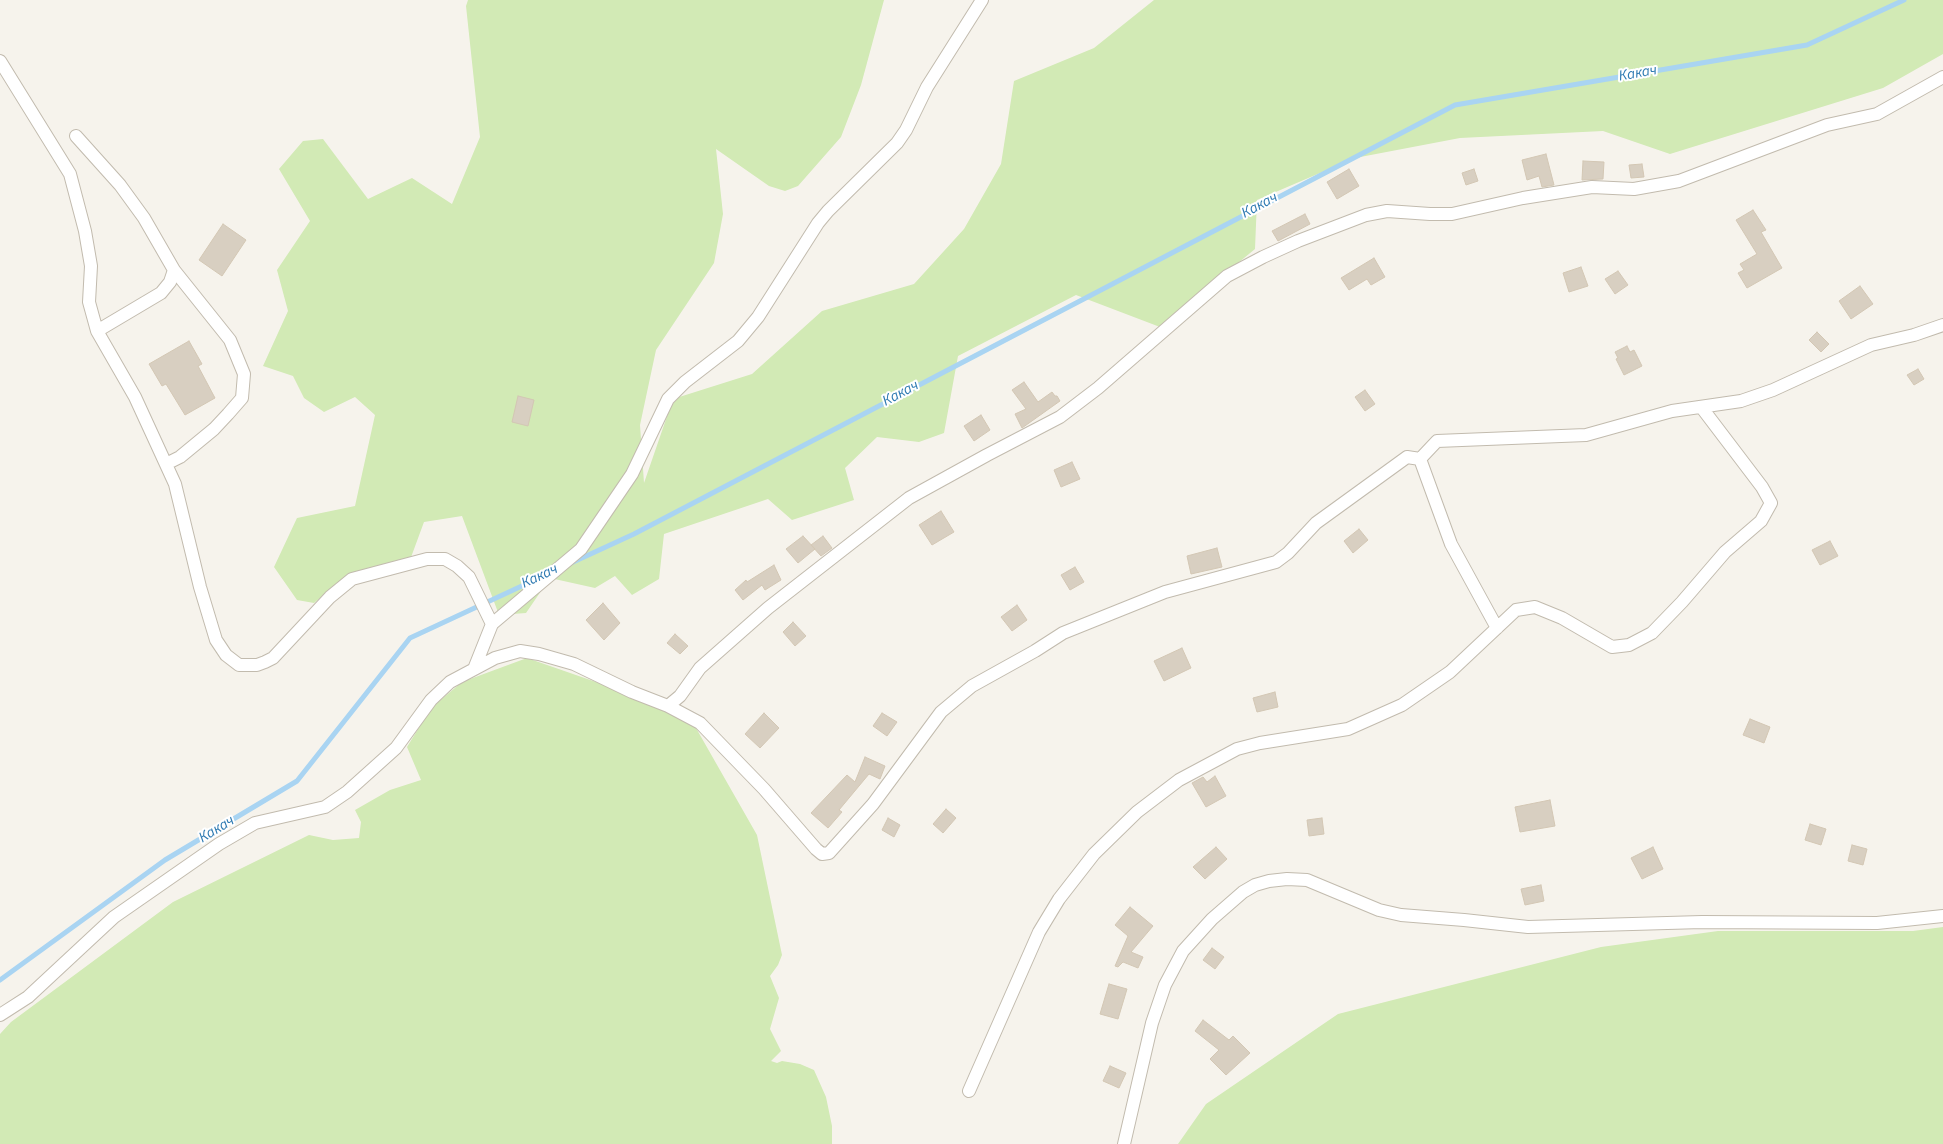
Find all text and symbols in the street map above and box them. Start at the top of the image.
water label: Какач [1617,62,1659,86]
water label: Какач [1239,189,1281,223]
water label: Какач [880,377,922,411]
water label: Какач [519,561,561,593]
water label: Какач [196,812,238,848]

